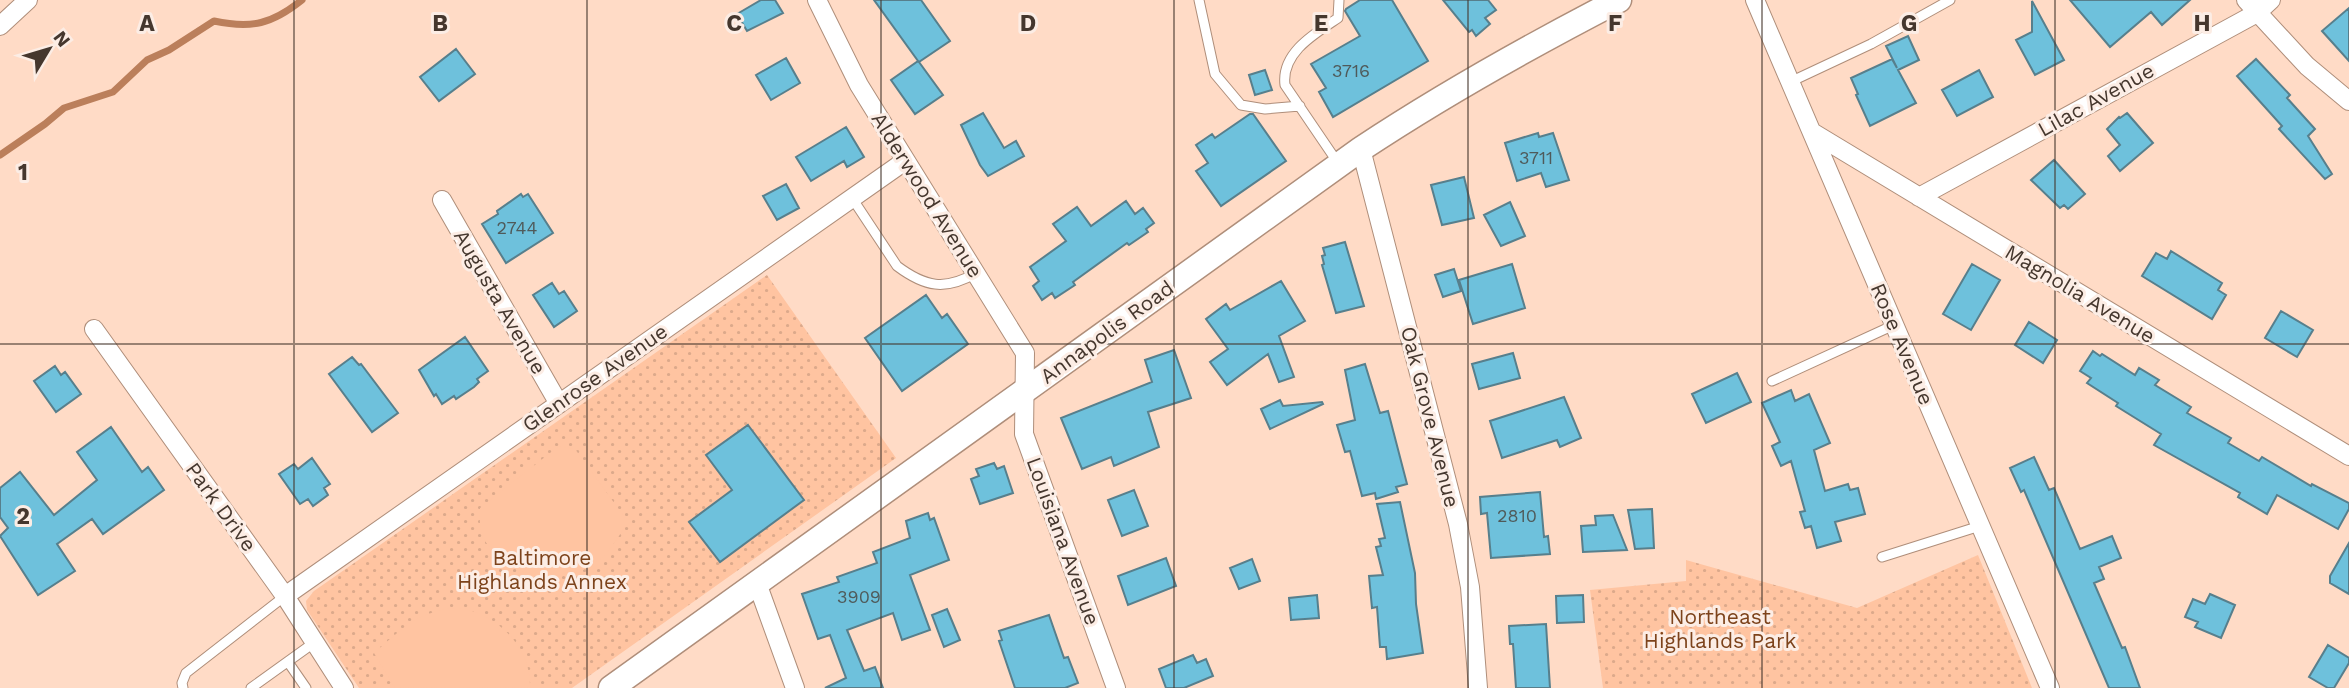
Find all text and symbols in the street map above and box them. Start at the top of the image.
text: A [139,10,155,37]
text: B [432,10,448,37]
text: C [726,10,742,37]
text: D [1020,10,1036,37]
text: E [1314,10,1328,37]
text: F [1608,10,1622,37]
text: G [1901,10,1917,37]
text: H [2193,10,2211,37]
north arrow [14,14,84,84]
text: N [49,26,75,51]
street label: Lilac Avenue [2033,57,2158,142]
house number: 3716 [1332,60,1370,81]
street label: Alderwood Avenue [866,107,988,282]
house number: 3711 [1519,147,1553,168]
text: 1 [18,159,28,186]
house number: 2744 [496,217,538,238]
street label: Augusta Avenue [449,225,552,378]
street label: Magnolia Avenue [2001,239,2160,348]
street label: Annapolis Road [1035,275,1178,388]
street label: Rose Avenue [1866,279,1939,409]
street label: Glenrose Avenue [517,318,672,437]
street label: Oak Grove Avenue [1396,324,1465,510]
street label: Louisiana Avenue [1021,453,1105,628]
street label: Park Drive [181,457,262,556]
text: 2 [16,503,30,530]
house number: 2810 [1497,505,1537,526]
park label: Baltimore Highlands Annex [457,545,627,594]
house number: 3909 [837,586,881,607]
park label: Northeast Highlands Park [1643,604,1797,653]

